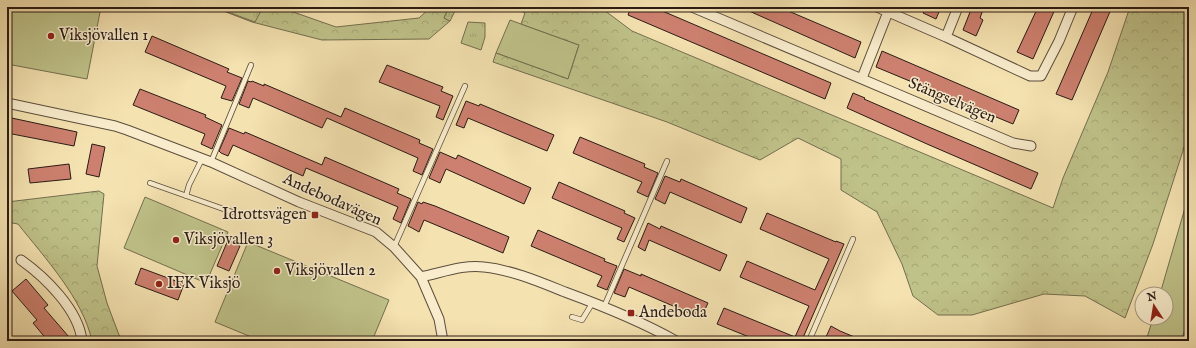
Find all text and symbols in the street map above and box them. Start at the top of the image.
place label: Viksjövallen 1 [58,26,148,46]
marker: Viksjövallen 1 [46,31,56,41]
street label: Stängselvägen [905,74,999,129]
street label: Andebodavägen [279,169,385,231]
place label: Idrottsvägen [222,205,307,225]
marker: Idrottsvägen [310,210,320,220]
place label: Viksjövallen 3 [183,230,273,250]
marker: Viksjövallen 3 [171,235,181,245]
place label: Viksjövallen 2 [284,261,376,281]
marker: Viksjövallen 2 [272,266,282,276]
place label: IFK Viksjö [167,274,241,294]
marker: IFK Viksjö [154,279,164,289]
north arrow [1134,286,1174,326]
text: N [1145,289,1159,305]
place label: Andeboda [638,303,707,323]
marker: Andeboda [626,308,636,318]

